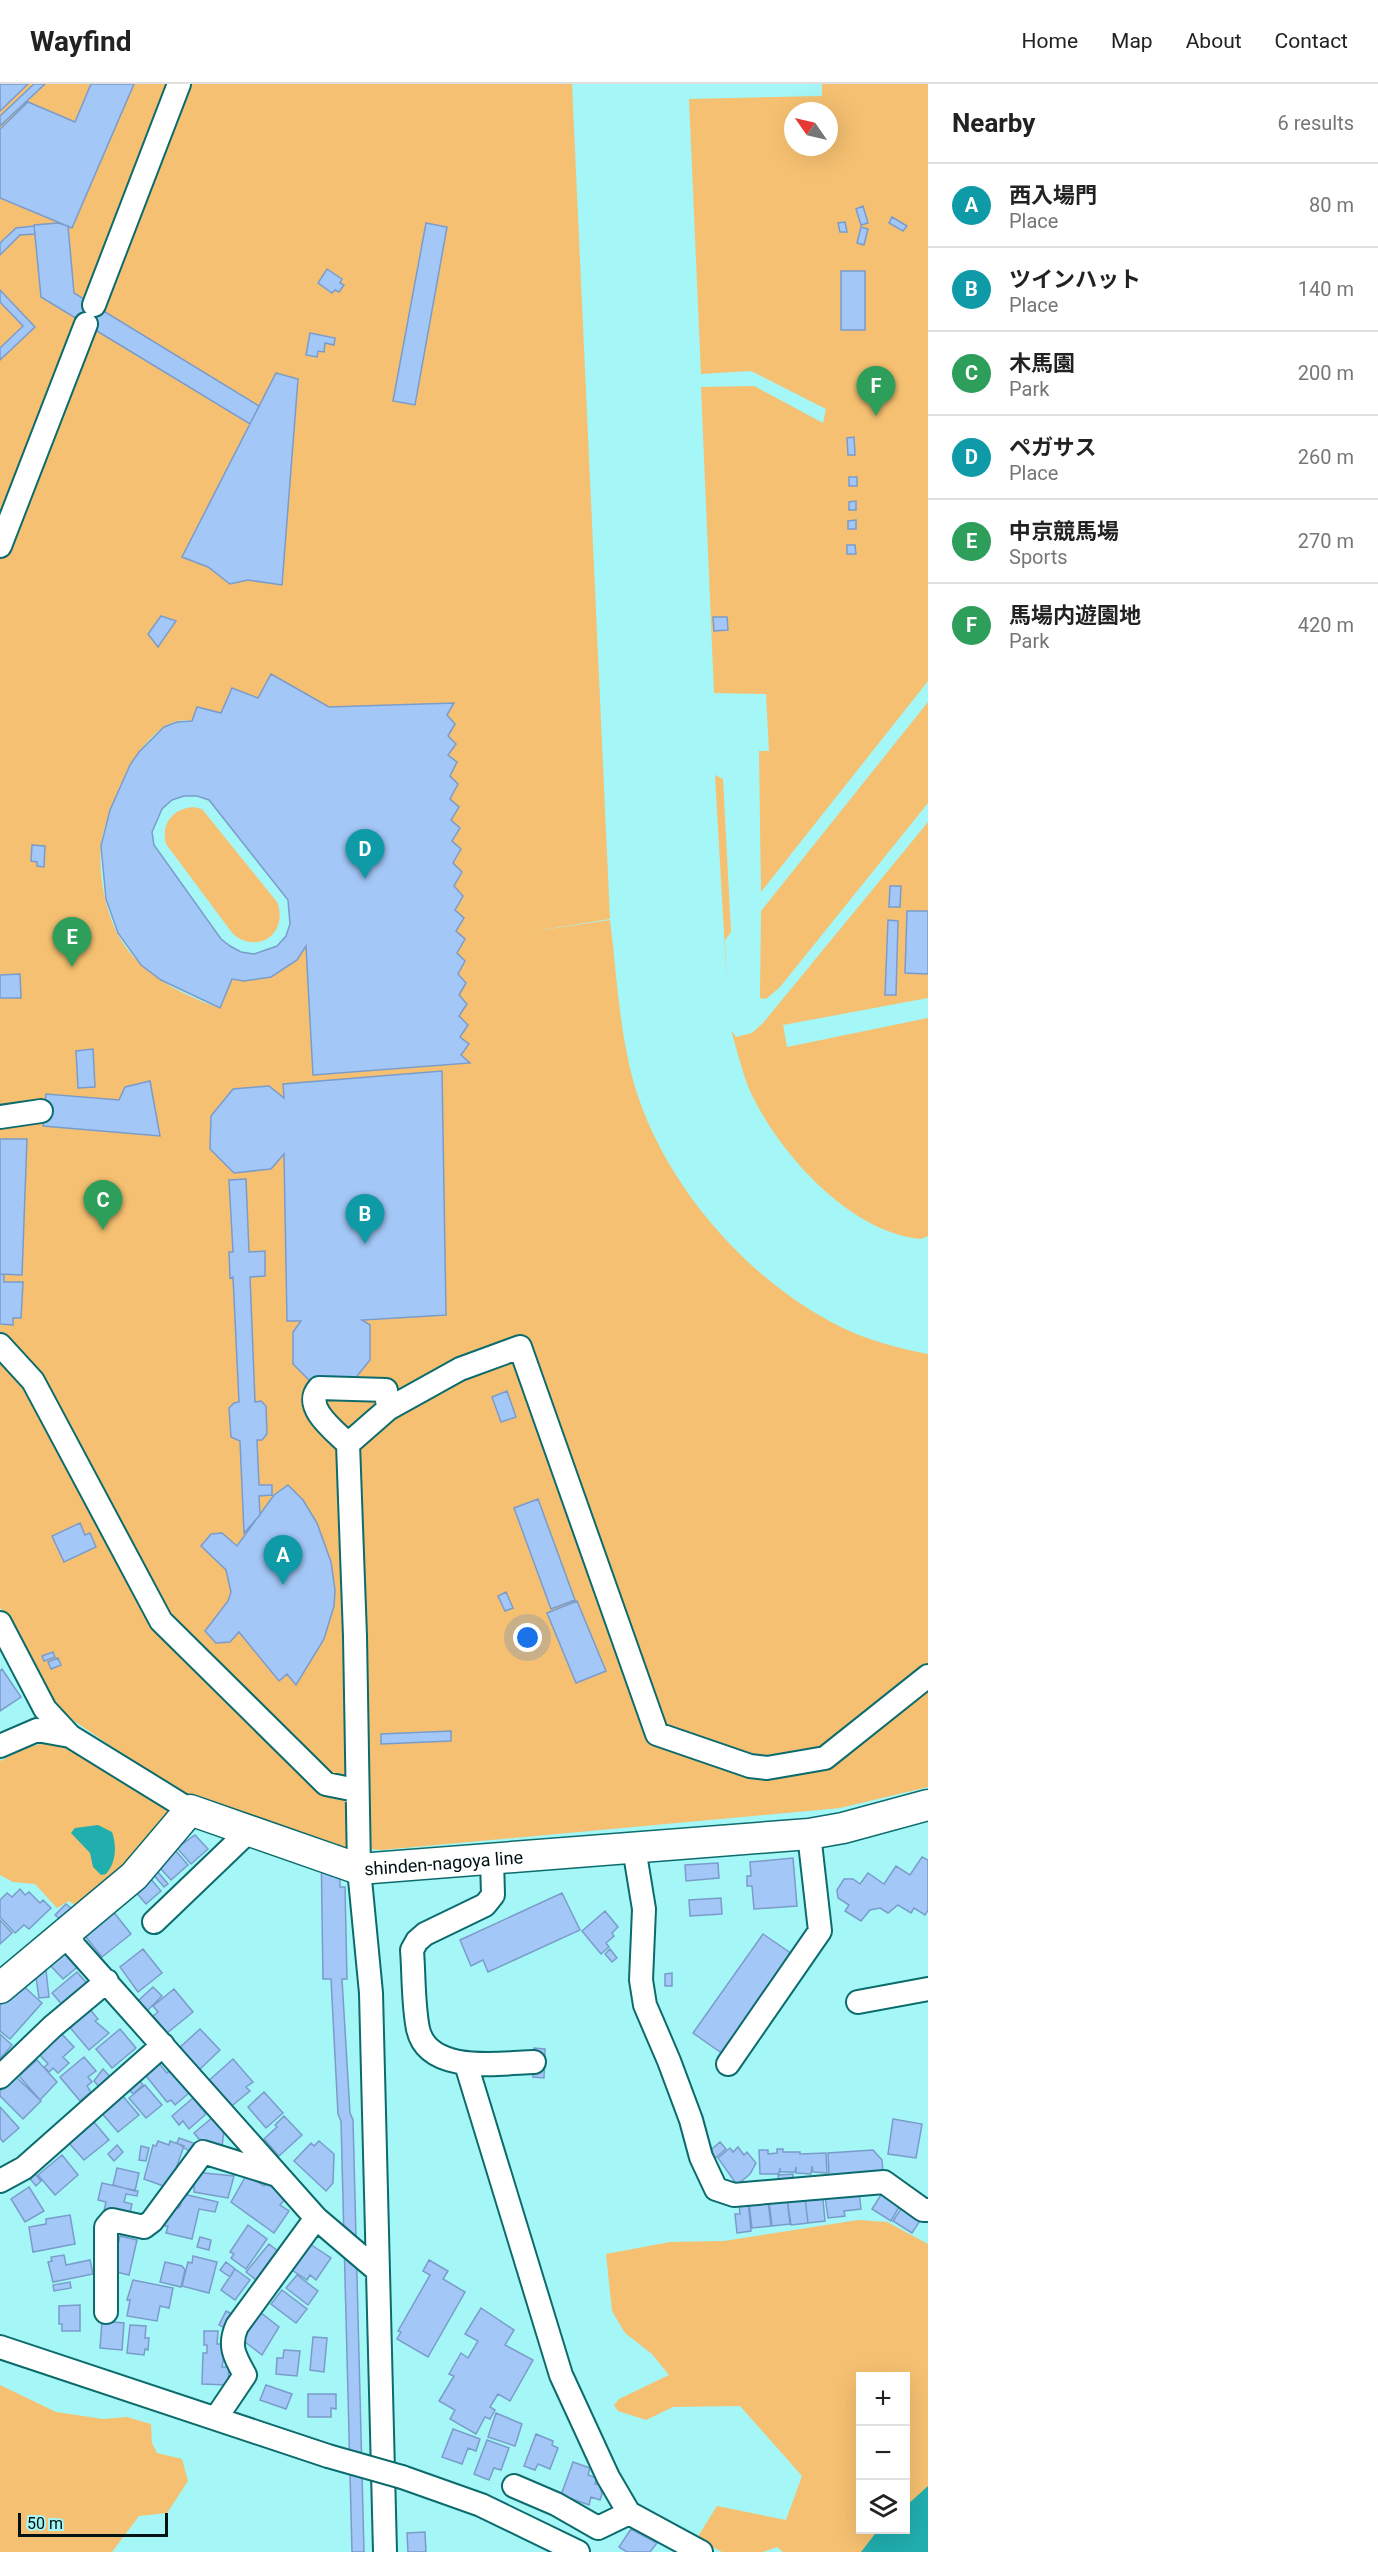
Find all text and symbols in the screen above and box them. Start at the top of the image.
text: Wayfind [30,25,131,58]
text: Home [1022,29,1078,53]
text: Map [1111,29,1153,53]
text: About [1186,29,1242,53]
text: Contact [1275,29,1348,53]
north arrow [784,102,838,156]
text: Nearby [952,108,1035,138]
text: 6 results [1278,111,1354,135]
text: 西入場門 [1009,183,1097,208]
text: A [965,193,978,217]
text: 80 m [1309,193,1354,217]
text: Place [1009,209,1058,233]
text: ツインハット [1009,267,1141,292]
text: B [965,277,978,301]
text: 140 m [1298,277,1354,301]
text: Place [1009,293,1058,317]
text: 木馬園 [1009,351,1075,376]
text: C [965,361,978,385]
text: 200 m [1298,361,1354,385]
pin: F [856,366,896,416]
text: Park [1009,377,1049,401]
text: ペガサス [1009,435,1097,460]
text: D [965,445,978,469]
text: 260 m [1298,445,1354,469]
text: Place [1009,461,1058,485]
text: 中京競馬場 [1009,519,1119,544]
text: E [966,529,977,553]
text: 270 m [1298,529,1354,553]
text: Sports [1009,545,1068,569]
text: 馬場内遊園地 [1009,603,1141,628]
text: F [966,613,977,637]
text: 420 m [1298,613,1354,637]
text: Park [1009,629,1049,653]
pin: D [346,830,385,879]
pin: E [52,918,92,967]
pin: C [84,1180,122,1230]
pin: B [346,1194,385,1244]
pin: A [264,1536,302,1585]
your location [513,1623,542,1652]
street label: shinden-nagoya line [363,1846,524,1879]
map controls [856,2372,910,2534]
button: + [856,2372,910,2426]
button: − [856,2426,910,2480]
button: layers [856,2480,910,2534]
scale bar [18,2510,168,2538]
text: 50 m [27,2514,63,2533]

